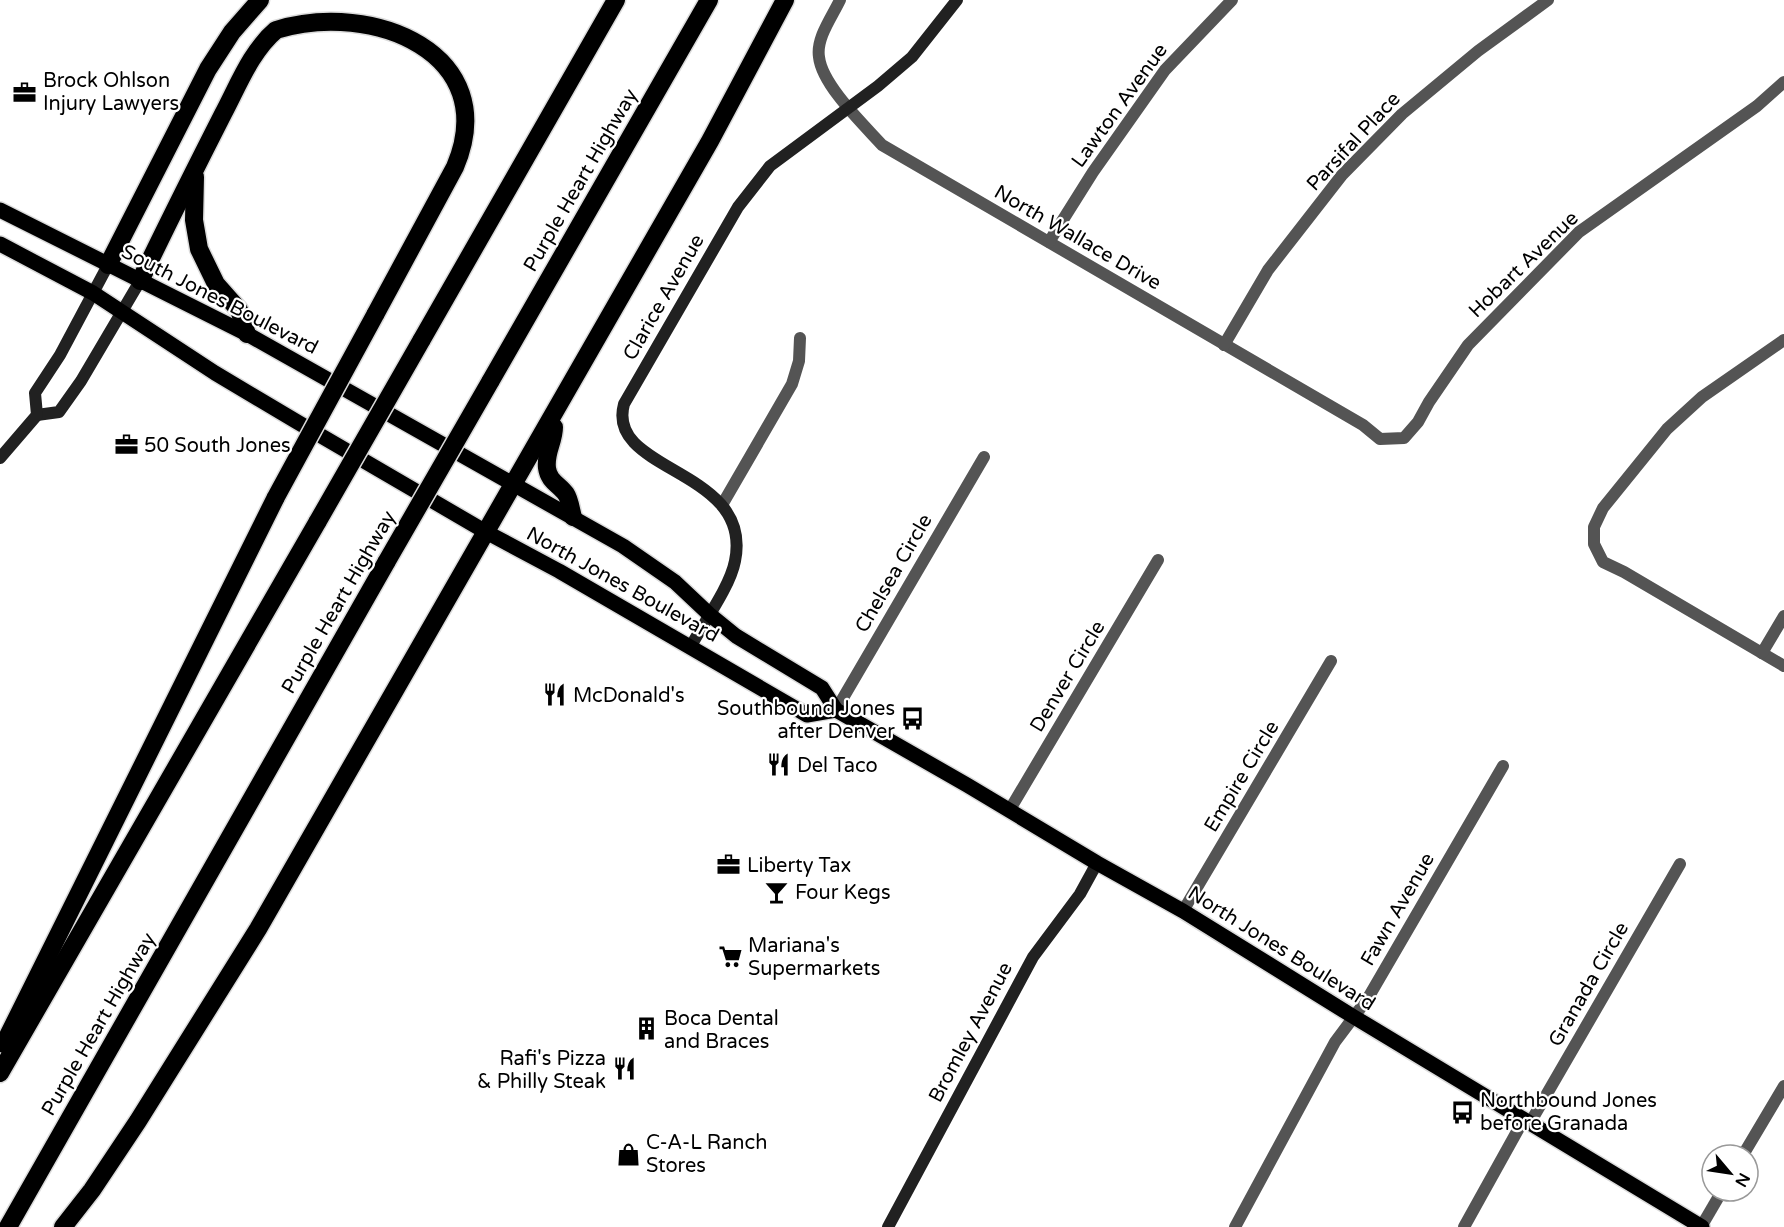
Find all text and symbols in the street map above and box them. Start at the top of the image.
street label: Lawton Avenue [1067,39,1173,172]
place label: Brock Ohlson Injury Lawyers [43,69,179,116]
office icon: Brock Ohlson Injury Lawyers [12,79,38,105]
street label: Purple Heart Highway [519,85,643,276]
street label: Parsifal Place [1302,87,1406,196]
street label: North Wallace Drive [990,180,1165,295]
street label: Hobart Avenue [1464,206,1583,323]
street label: Clarice Avenue [618,230,710,365]
street label: South Jones Boulevard [117,240,322,360]
office icon: 50 South Jones [113,432,139,458]
place label: 50 South Jones [144,434,291,458]
street label: Purple Heart Highway [277,507,401,698]
street label: Chelsea Circle [850,510,937,637]
street label: North Jones Boulevard [522,522,723,648]
street label: Denver Circle [1025,616,1111,737]
restaurant icon: McDonald's [542,682,568,708]
place label: McDonald's [573,684,685,708]
place label: Southbound Jones after Denver [717,697,895,744]
bus stop icon: Southbound Jones after Denver [900,706,926,732]
street label: Empire Circle [1199,716,1285,837]
restaurant icon: Del Taco [766,752,792,778]
place label: Del Taco [797,754,878,778]
street label: Fawn Avenue [1356,849,1440,970]
office icon: Liberty Tax [716,852,742,878]
place label: Liberty Tax [747,854,851,878]
bar icon: Four Kegs [764,879,790,905]
place label: Four Kegs [795,881,891,905]
street label: North Jones Boulevard [1183,881,1380,1016]
street label: Granada Circle [1544,918,1634,1051]
street label: Purple Heart Highway [37,929,161,1120]
place label: Mariana's Supermarkets [748,934,880,981]
supermarket icon: Mariana's Supermarkets [717,943,743,969]
street label: Bromley Avenue [924,958,1018,1107]
place label: Boca Dental and Braces [664,1007,779,1054]
building icon: Boca Dental and Braces [633,1016,659,1042]
place label: Rafi's Pizza & Philly Steak [477,1047,606,1094]
restaurant icon: Rafi's Pizza & Philly Steak [611,1056,637,1082]
place label: Northbound Jones before Granada [1480,1089,1657,1136]
bus stop icon: Northbound Jones before Granada [1449,1099,1475,1125]
place label: C-A-L Ranch Stores [646,1131,767,1178]
shop icon: C-A-L Ranch Stores [615,1141,641,1167]
north arrow [1700,1143,1760,1203]
text: N [1730,1169,1754,1190]

